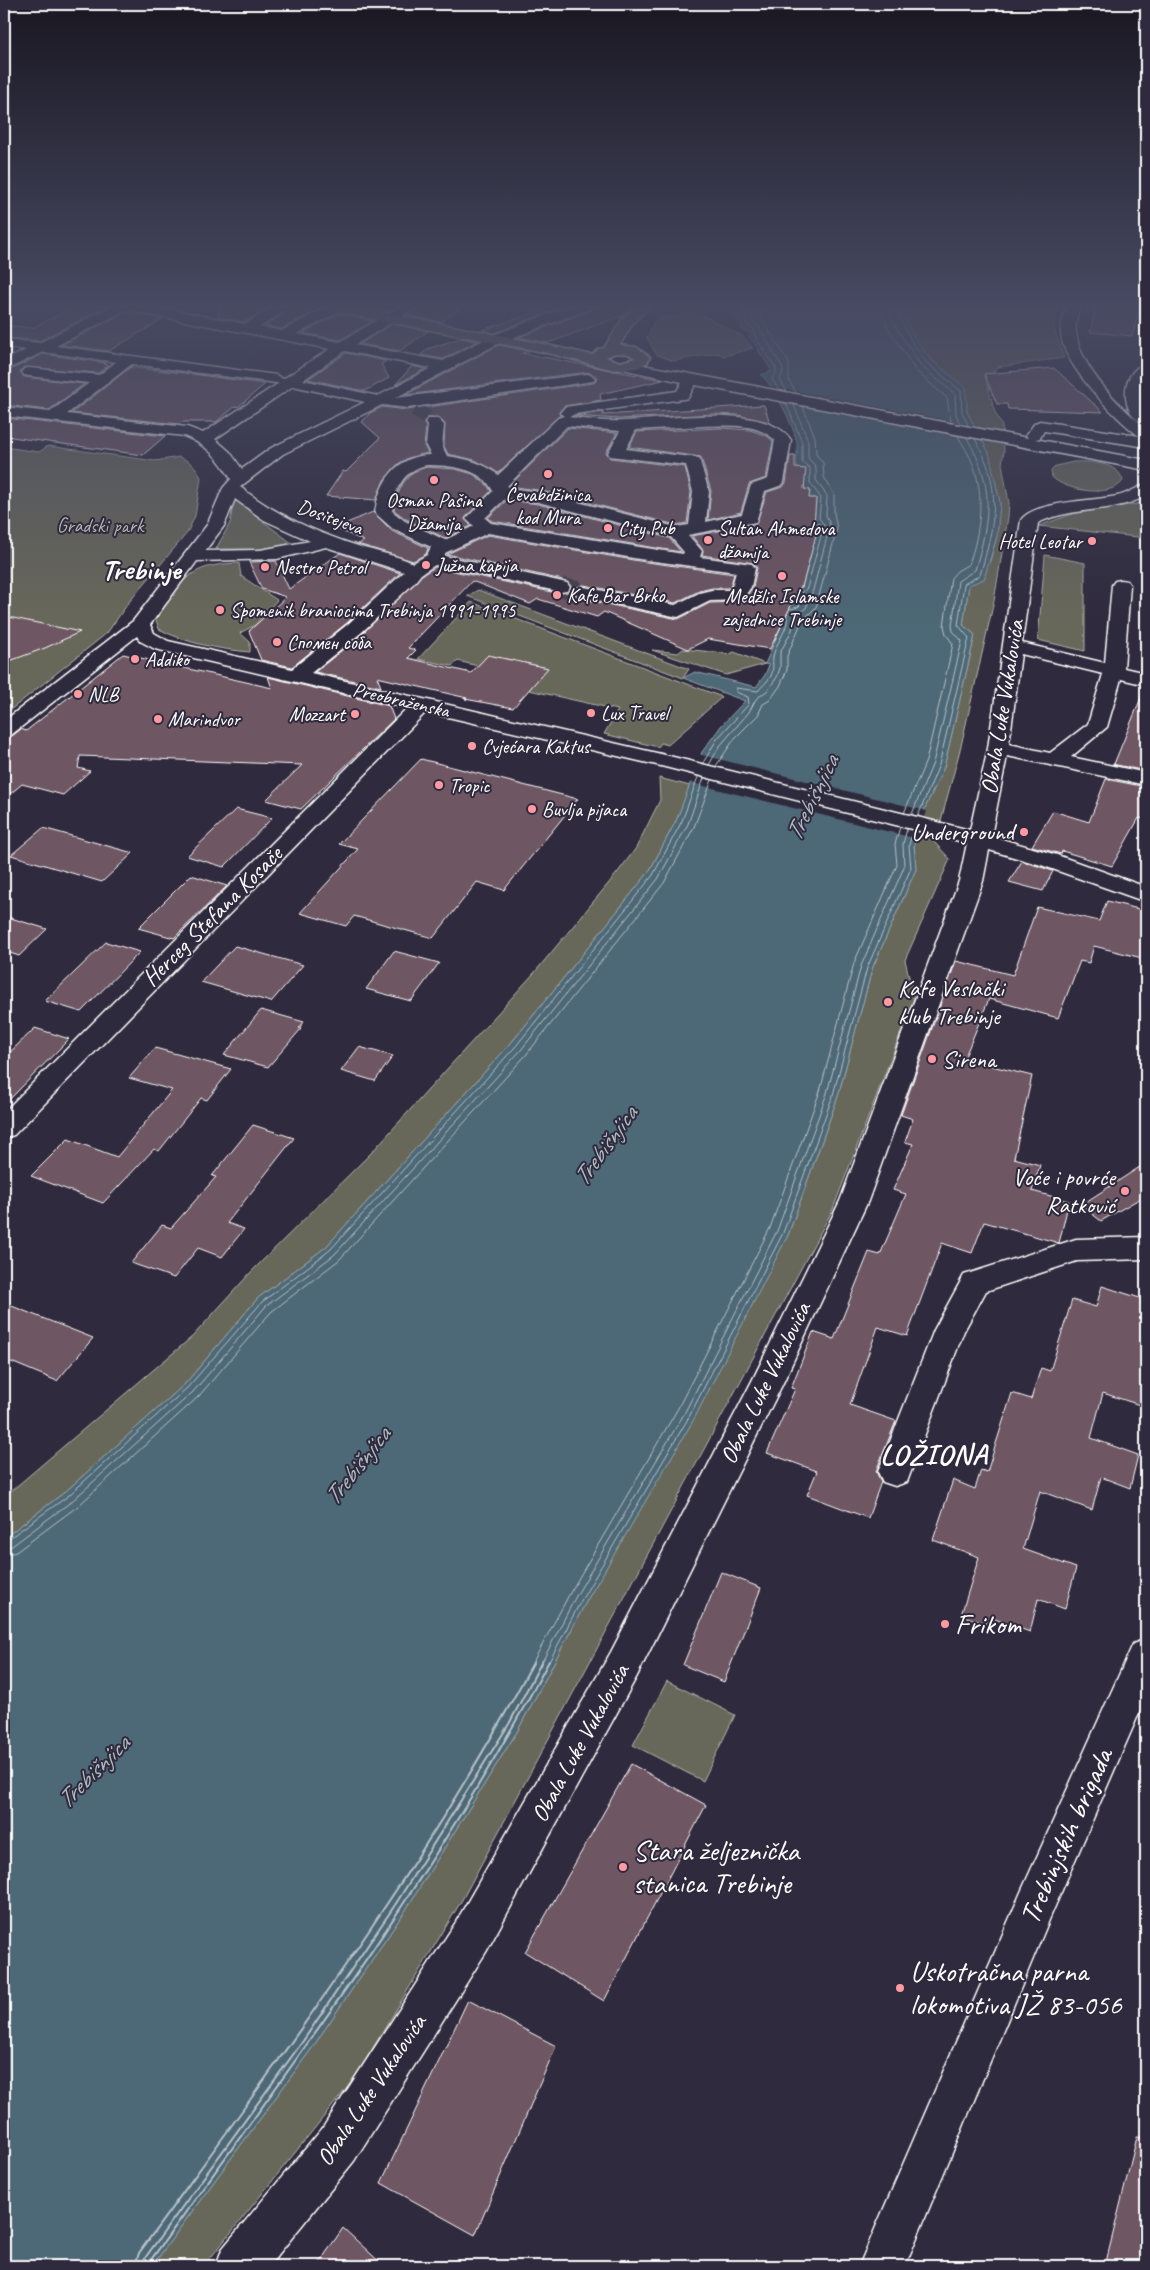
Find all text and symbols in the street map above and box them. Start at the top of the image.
marker: Ćevabdžinica kod Mura [542,468,554,480]
marker: Osman Pašina Džamija [428,474,440,486]
place label: Ćevabdžinica kod Mura [505,482,592,530]
place label: Osman Pašina Džamija [386,488,484,536]
street label: Dositejeva [294,494,368,541]
park label: Gradski park [57,513,145,538]
place label: City Pub [618,516,676,541]
place label: Sultan Ahmedova džamija [718,516,836,564]
marker: City Pub [602,522,614,534]
place label: Hotel Leotar [998,529,1084,554]
marker: Sultan Ahmedova džamija [702,534,714,546]
marker: Hotel Leotar [1086,535,1098,547]
district label: Trebinje [102,551,183,588]
place label: Južna kapija [435,553,519,578]
place label: Nestro Petrol [275,555,370,580]
marker: Južna kapija [420,559,432,571]
marker: Nestro Petrol [259,561,271,573]
marker: Medžlis Islamske zajednice Trebinje [776,570,788,582]
place label: Kafe Bar Brko [567,583,665,608]
place label: Medžlis Islamske zajednice Trebinje [723,584,843,632]
marker: Kafe Bar Brko [551,589,563,601]
place label: Spomenik braniocima Trebinja 1991-1995 [230,598,516,623]
marker: Spomenik braniocima Trebinja 1991-1995 [214,604,226,616]
street label: Obala Luke Vukalovića [973,616,1031,796]
place label: Спомен соба [287,630,372,655]
marker: Спомен соба [271,636,283,648]
place label: Addiko [145,647,191,672]
marker: Addiko [129,653,141,665]
street label: Preobraženska [350,677,454,724]
place label: NLB [88,682,120,707]
marker: NLB [72,688,84,700]
place label: Lux Travel [601,701,672,726]
place label: Mozzart [289,702,347,727]
place label: Marindvor [168,707,242,732]
marker: Lux Travel [585,707,597,719]
marker: Mozzart [349,708,361,720]
marker: Marindvor [152,713,164,725]
place label: Cvjećara Kaktus [482,734,592,759]
marker: Cvjećara Kaktus [466,740,478,752]
water label: Trebišnjica [778,748,847,846]
place label: Tropic [449,773,490,798]
marker: Tropic [433,779,445,791]
place label: Buvlja pijaca [542,797,628,822]
marker: Buvlja pijaca [526,803,538,815]
place label: Underground [911,817,1018,847]
marker: Underground [1018,826,1030,838]
street label: Herceg Stefana Kosače [135,838,290,993]
place label: Kafe Veslački klub Trebinje [898,973,1006,1031]
marker: Kafe Veslački klub Trebinje [882,996,894,1008]
place label: Sirena [942,1044,998,1074]
marker: Sirena [926,1053,938,1065]
water label: Trebišnjica [565,1098,646,1192]
place label: Voće i povrće Ratković [1013,1162,1118,1220]
marker: Voće i povrće Ratković [1119,1185,1131,1197]
street label: Obala Luke Vukalovića [713,1296,818,1469]
water label: Trebišnjica [316,1419,399,1512]
district label: LOŽIONA [880,1436,989,1473]
place label: Frikom [955,1606,1022,1643]
marker: Frikom [939,1618,951,1630]
street label: Obala Luke Vukalovića [524,1657,637,1827]
water label: Trebišnjica [50,1727,138,1815]
street label: Trebinjskih brigada [1011,1740,1122,1929]
place label: Stara željeznička stanica Trebinje [633,1832,802,1902]
marker: Stara željeznička stanica Trebinje [617,1861,629,1873]
place label: Uskotračna parna lokomotiva JŽ 83-056 [910,1953,1123,2023]
marker: Uskotračna parna lokomotiva JŽ 83-056 [894,1982,906,1994]
street label: Obala Luke Vukalovića [309,2007,433,2171]

